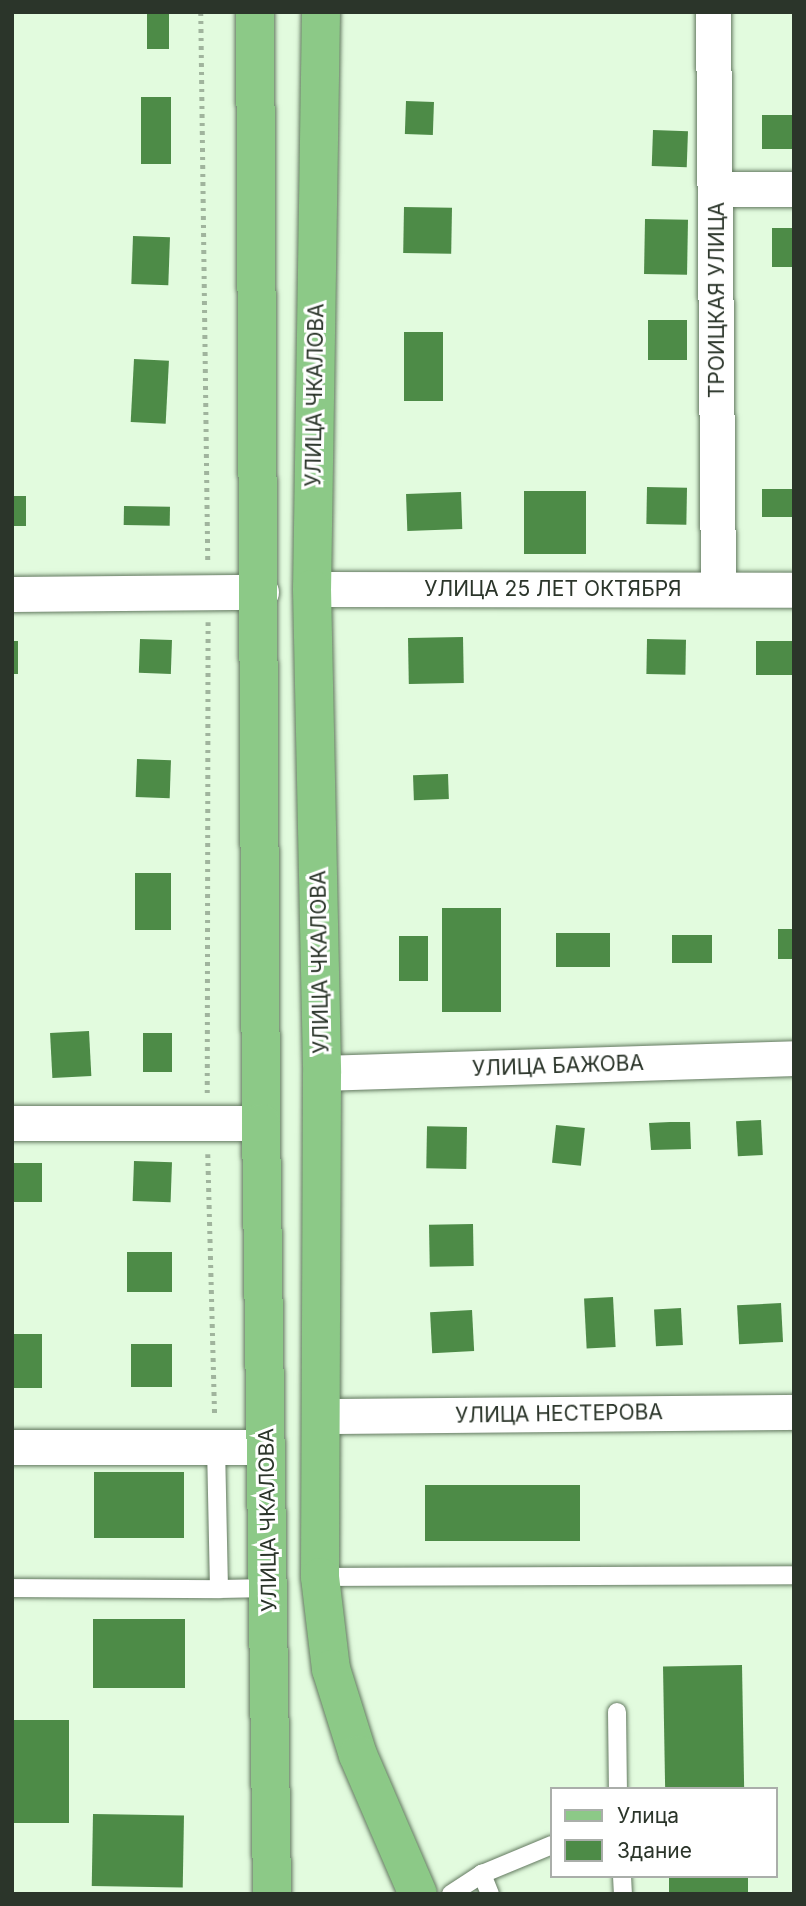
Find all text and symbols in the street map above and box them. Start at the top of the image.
street label: ТРОИЦКАЯ УЛИЦА [704,202,730,398]
street label: УЛИЦА ЧКАЛОВА [301,303,329,487]
street label: УЛИЦА 25 ЛЕТ ОКТЯБРЯ [424,576,682,602]
street label: УЛИЦА ЧКАЛОВА [306,870,334,1054]
street label: УЛИЦА БАЖОВА [472,1050,644,1082]
street label: УЛИЦА НЕСТЕРОВА [455,1400,663,1428]
street label: УЛИЦА ЧКАЛОВА [254,1428,282,1612]
legend [550,1787,778,1878]
text: Улица [617,1803,679,1828]
text: Здание [617,1838,692,1863]

